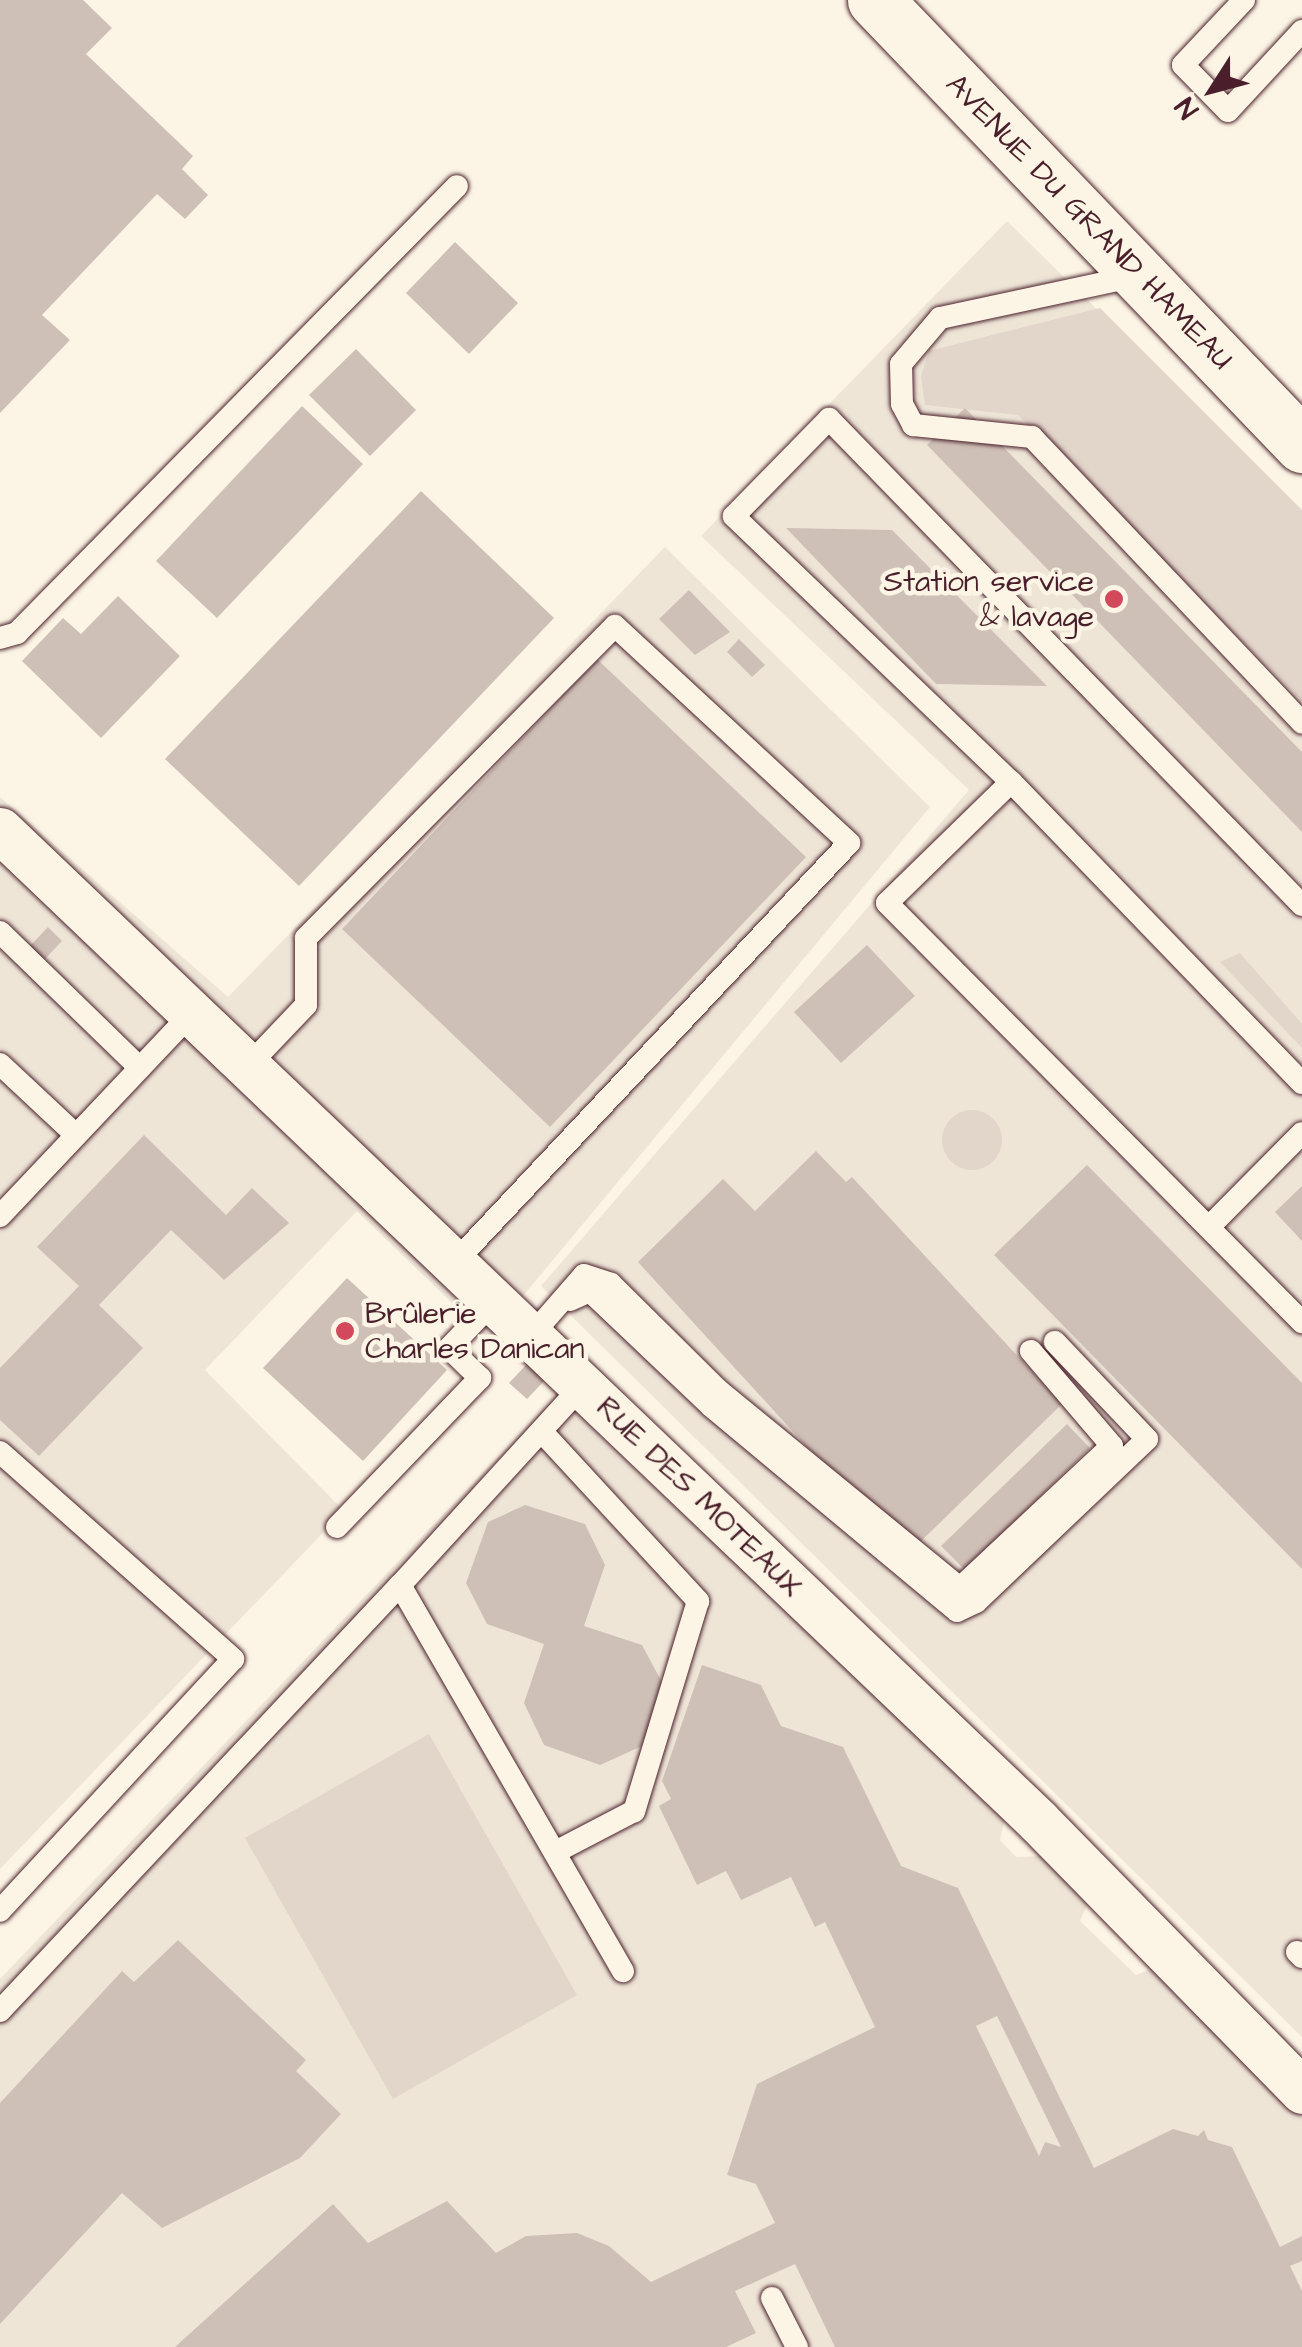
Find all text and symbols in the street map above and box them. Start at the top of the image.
north arrow [1162,40,1262,140]
street label: AVENUE DU GRAND HAMEAU [938,67,1240,377]
place label: Station service & lavage [884,564,1094,634]
marker: Station service & lavage [1103,588,1125,610]
place label: Brûlerie Charles Danican [365,1296,584,1366]
marker: Brûlerie Charles Danican [334,1320,356,1342]
street label: RUE DES MOTEAUX [589,1390,809,1604]

